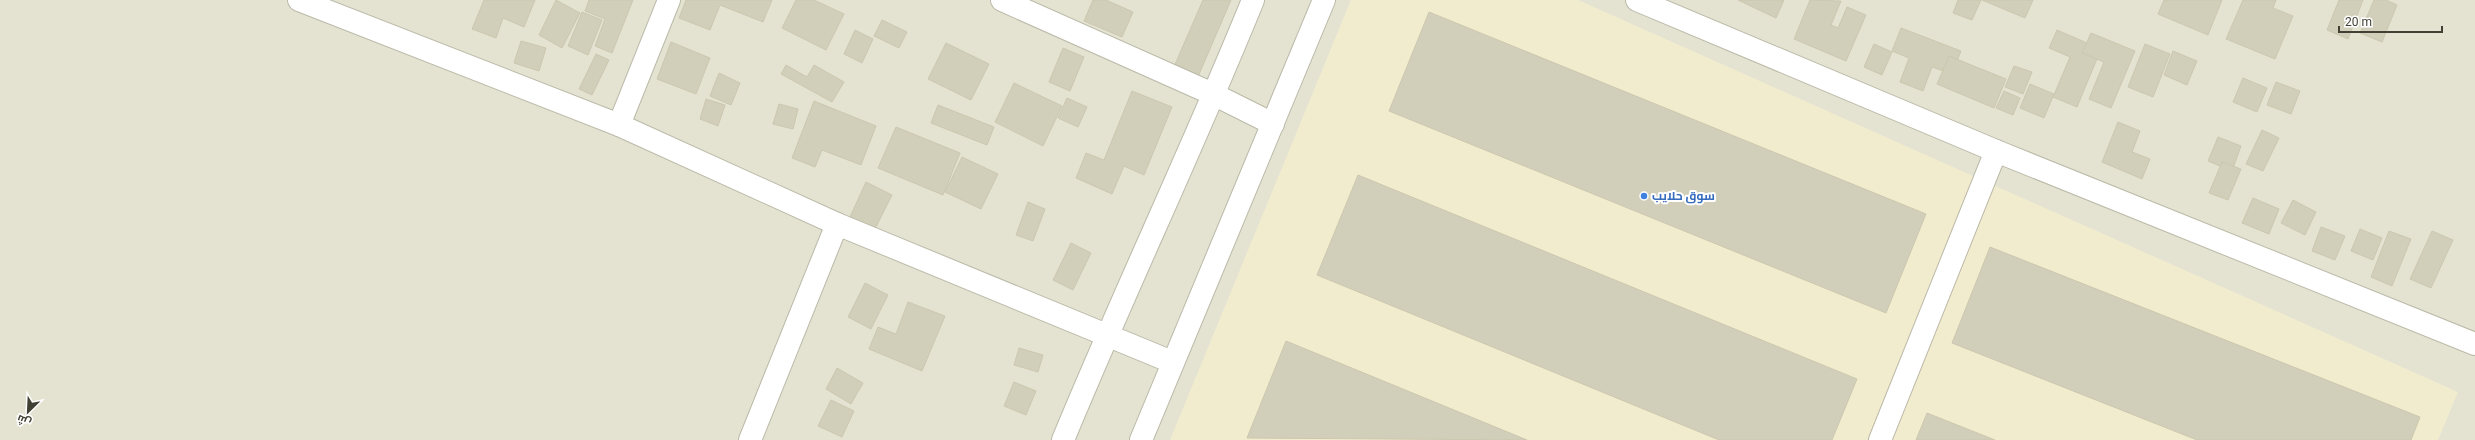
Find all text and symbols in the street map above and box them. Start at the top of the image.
scale bar [2339,8,2442,34]
text: 20 m [2345,15,2372,29]
place label: سوق حلايب [1652,189,1715,204]
marker: سوق حلايب [1639,191,1649,201]
north arrow [8,392,48,432]
text: ش [15,412,33,429]

